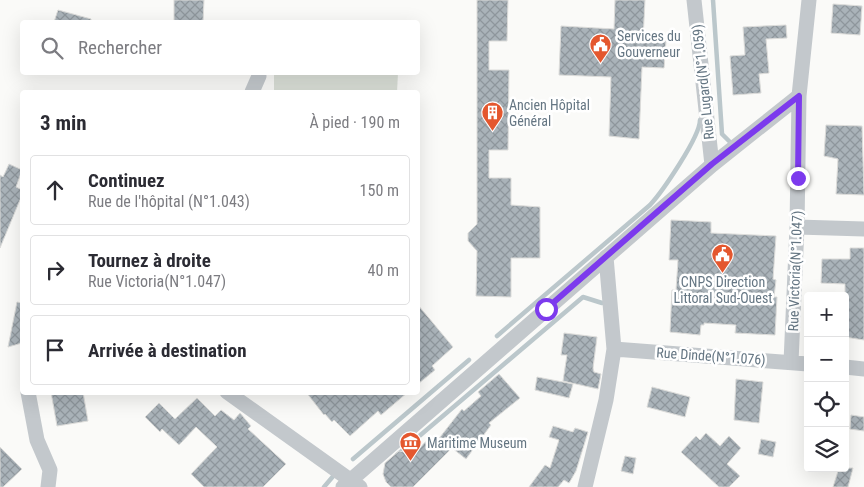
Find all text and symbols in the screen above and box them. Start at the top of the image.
search box [20,20,420,75]
street label: Rue Lugard(N°1.059) [689,23,718,140]
place label: Services du Gouverneur [617,28,681,60]
public building icon: Services du Gouverneur [589,32,613,63]
icon: search [38,34,66,62]
text: Rechercher [78,36,162,59]
place label: Ancien Hôpital Général [509,97,590,129]
building icon: Ancien Hôpital Général [481,101,505,132]
text: 3 min [40,111,87,135]
text: À pied · 190 m [309,113,400,132]
route end [787,167,810,190]
text: Continuez [88,169,165,192]
icon: ahead [41,176,69,204]
text: 150 m [360,181,399,200]
text: Rue de l'hôpital (N°1.043) [88,192,250,211]
street label: Rue Victoria(N°1.047) [785,210,806,332]
public building icon: CNPS Direction Littoral Sud-Ouest [711,242,735,273]
text: Tournez à droite [88,249,211,272]
icon: right [41,256,69,284]
text: 40 m [367,261,399,280]
text: Rue Victoria(N°1.047) [88,272,226,291]
place label: CNPS Direction Littoral Sud-Ouest [674,274,772,306]
map controls [804,292,849,472]
button: + [804,292,849,337]
route start [535,298,558,321]
icon: arrive [41,336,69,364]
button: − [804,337,849,382]
text: Arrivée à destination [88,339,247,362]
street label: Rue Dinde(N°1.076) [656,344,766,369]
button: locate [804,382,849,427]
button: layers [804,427,849,472]
museum icon: Maritime Museum [399,431,423,462]
place label: Maritime Museum [427,435,527,451]

